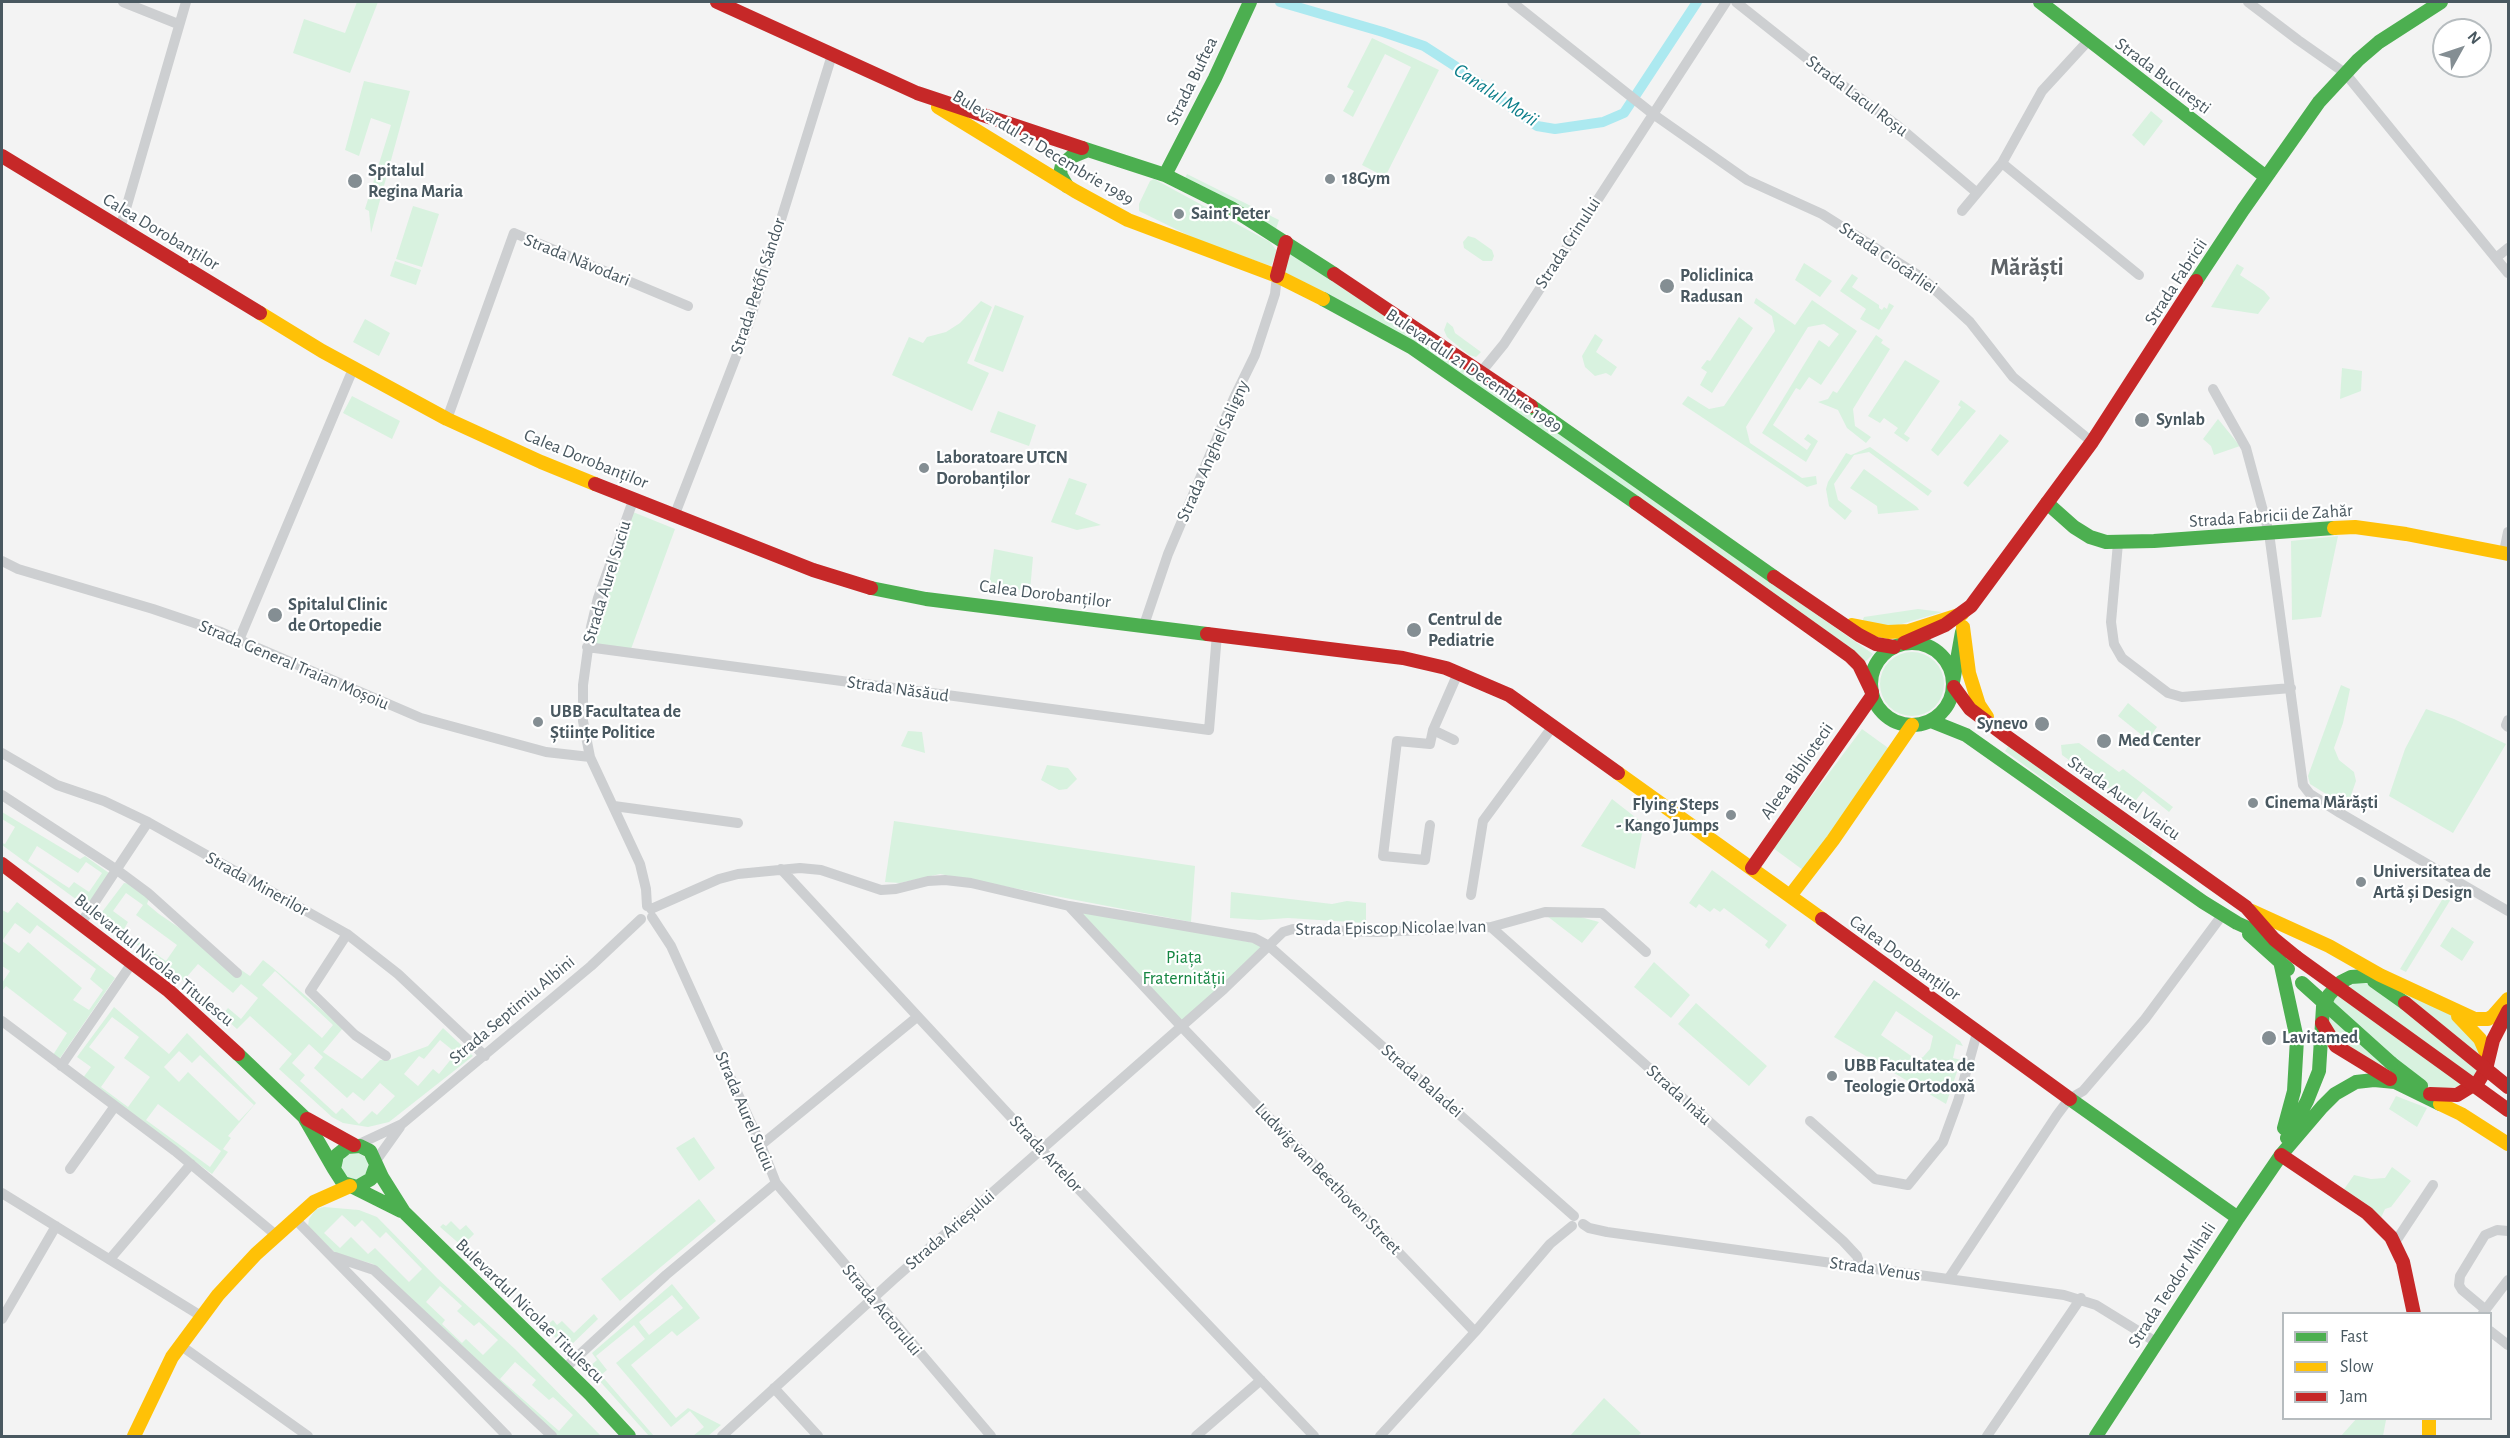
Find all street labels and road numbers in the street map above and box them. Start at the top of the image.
street label: Strada București [2111,33,2215,119]
street label: Strada Buftea [1161,34,1223,128]
street label: Strada Lacul Roșu [1802,51,1912,141]
street label: Bulevardul 21 Decembrie 1989 [948,85,1138,211]
street label: Calea Dorobanților [99,189,223,275]
street label: Strada Crinului [1531,193,1605,293]
street label: Strada Petőfi Sándor [726,215,790,357]
street label: Strada Ciocârliei [1835,217,1941,299]
street label: Strada Năvodari [521,229,633,291]
street label: Strada Fabricii [2140,234,2212,330]
street label: Bulevardul 21 Decembrie 1989 [1382,304,1566,438]
street label: Strada Anghel Saligny [1172,377,1254,525]
street label: Calea Dorobanților [521,424,651,494]
street label: Strada Fabricii de Zahăr [2188,500,2354,532]
street label: Strada Aurel Suciu [578,518,636,646]
street label: Calea Dorobanților [978,575,1112,613]
street label: Strada General Traian Moșoiu [196,615,392,715]
street label: Strada Năsăud [846,671,950,707]
street label: Aleea Bibliotecii [1756,718,1838,824]
street label: Strada Aurel Vlaicu [2064,751,2184,845]
street label: Strada Minerilor [202,847,312,921]
street label: Bulevardul Nicolae Titulescu [70,889,238,1031]
street label: Calea Dorobanților [1845,910,1965,1006]
street label: Strada Episcop Nicolae Ivan [1295,916,1487,940]
street label: Strada Septimiu Albini [445,951,579,1069]
street label: Strada Baladei [1377,1040,1467,1122]
street label: Strada Aurel Suciu [710,1048,780,1174]
street label: Strada Inău [1642,1060,1716,1130]
street label: Ludwig van Beethoven Street [1250,1099,1406,1259]
street label: Strada Artelor [1005,1111,1087,1197]
street label: Strada Arieșului [901,1185,999,1275]
street label: Strada Teodor Mihali [2123,1218,2221,1352]
street label: Bulevardul Nicolae Titulescu [451,1234,609,1388]
street label: Strada Venus [1828,1252,1922,1286]
street label: Strada Actorului [837,1260,927,1360]

